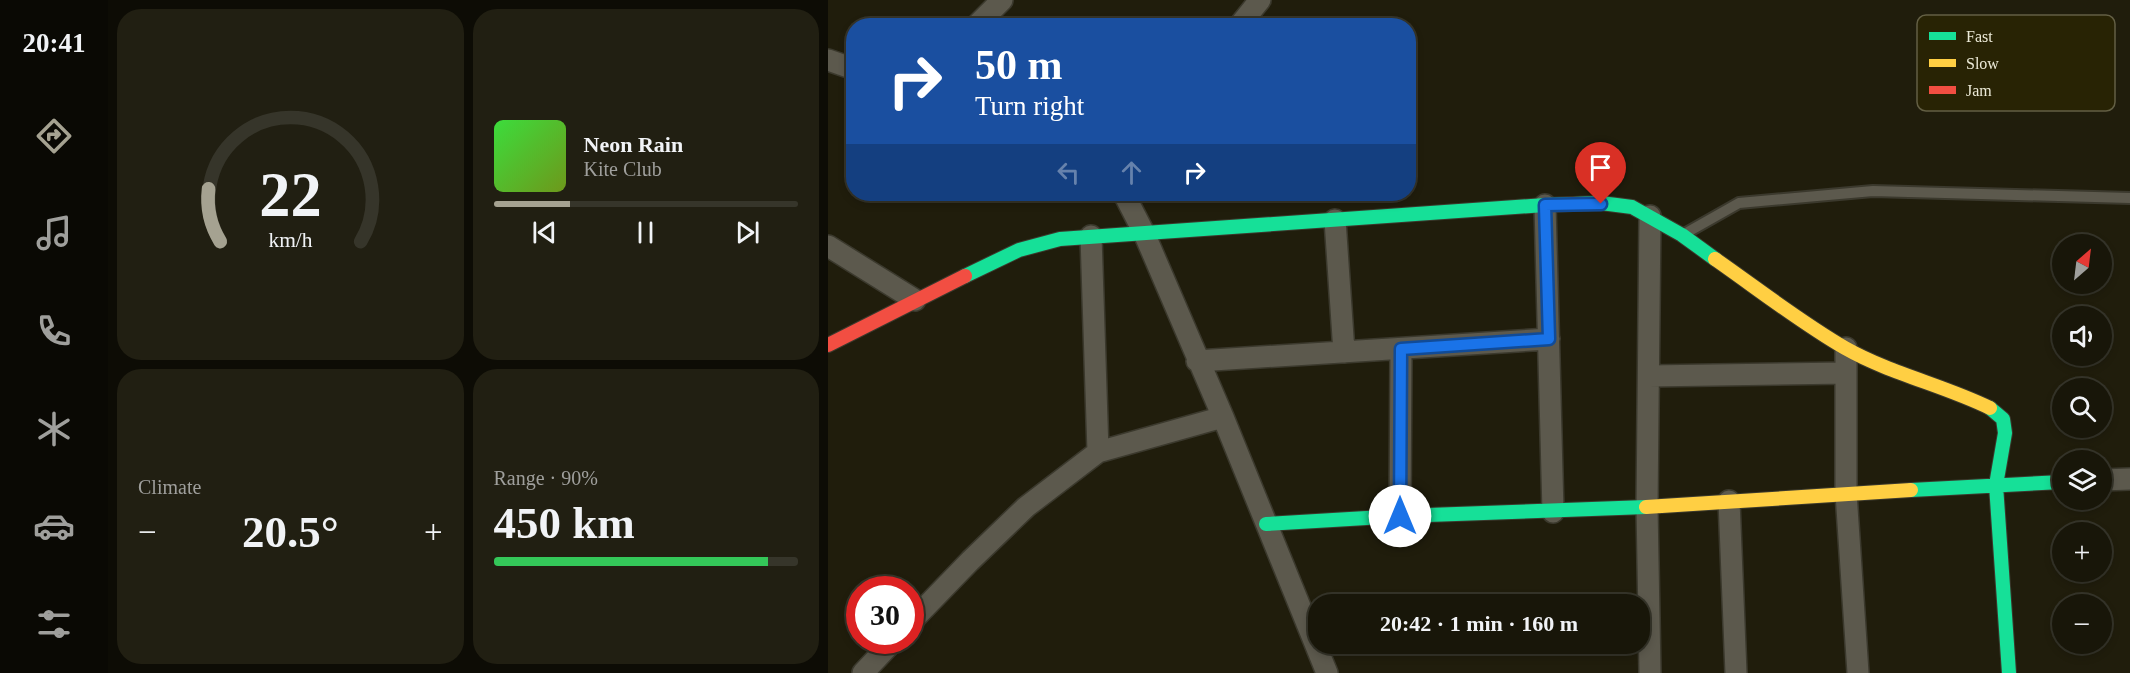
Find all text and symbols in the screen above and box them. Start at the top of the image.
legend [1917,15,2115,111]
text: 20:41 [23,28,86,58]
text: Fast [1966,28,1993,45]
icon: right [876,42,954,120]
text: 50 m [975,42,1063,88]
text: Slow [1966,55,1999,72]
text: Jam [1966,82,1992,99]
text: Turn right [975,91,1084,121]
icon: directions [33,115,75,157]
text: Neon Rain [584,132,683,157]
pin [1575,142,1626,204]
icon: arrive [1584,151,1617,184]
icon: left [1052,156,1085,189]
icon: ahead [1115,156,1148,189]
icon: right [1178,156,1211,189]
text: Kite Club [584,158,662,180]
text: 22 [259,160,321,229]
icon: music [33,212,75,254]
icon: previous [528,216,561,249]
icon: pause [629,216,662,249]
icon: next [731,216,764,249]
text: km/h [268,228,313,252]
north arrow [2052,234,2112,294]
map controls [2052,234,2112,654]
button: sound [2052,306,2112,366]
icon: phone [33,310,75,352]
button: search [2052,378,2112,438]
icon: climate [33,408,75,450]
button: layers [2052,450,2112,510]
text: Range · 90% [494,467,598,489]
text: Climate [138,476,201,498]
position arrow [1368,484,1432,548]
text: 450 km [494,498,635,548]
icon: car [33,505,75,547]
text: 20.5° [242,507,339,557]
text: − [138,514,157,550]
text: + [424,514,443,550]
button: + [2052,522,2112,582]
speed limit sign: 30 [846,576,924,654]
button: − [2052,594,2112,654]
icon: filters [33,603,75,645]
text: 20:42 · 1 min · 160 m [1380,611,1578,636]

